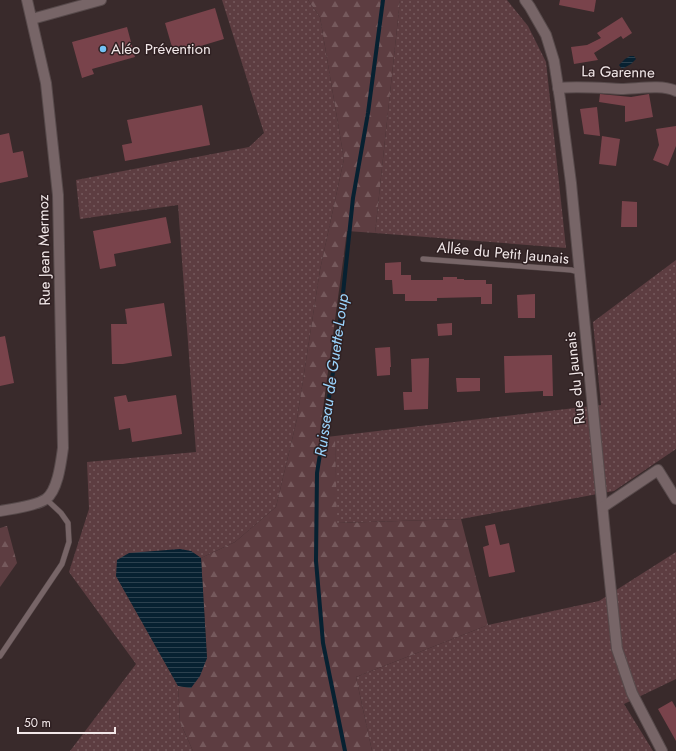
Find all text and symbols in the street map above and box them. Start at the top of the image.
place label: Aléo Prévention [111,38,211,60]
marker: Aléo Prévention [98,44,108,54]
street label: La Garenne [581,60,655,84]
street label: Rue Jean Mermoz [32,194,56,306]
street label: Allée du Petit Jaunais [436,236,570,270]
water label: Ruisseau de Guette-Loup [309,292,354,458]
street label: Rue du Jaunais [559,331,591,425]
scale bar [18,709,115,735]
text: 50 m [24,714,51,732]

